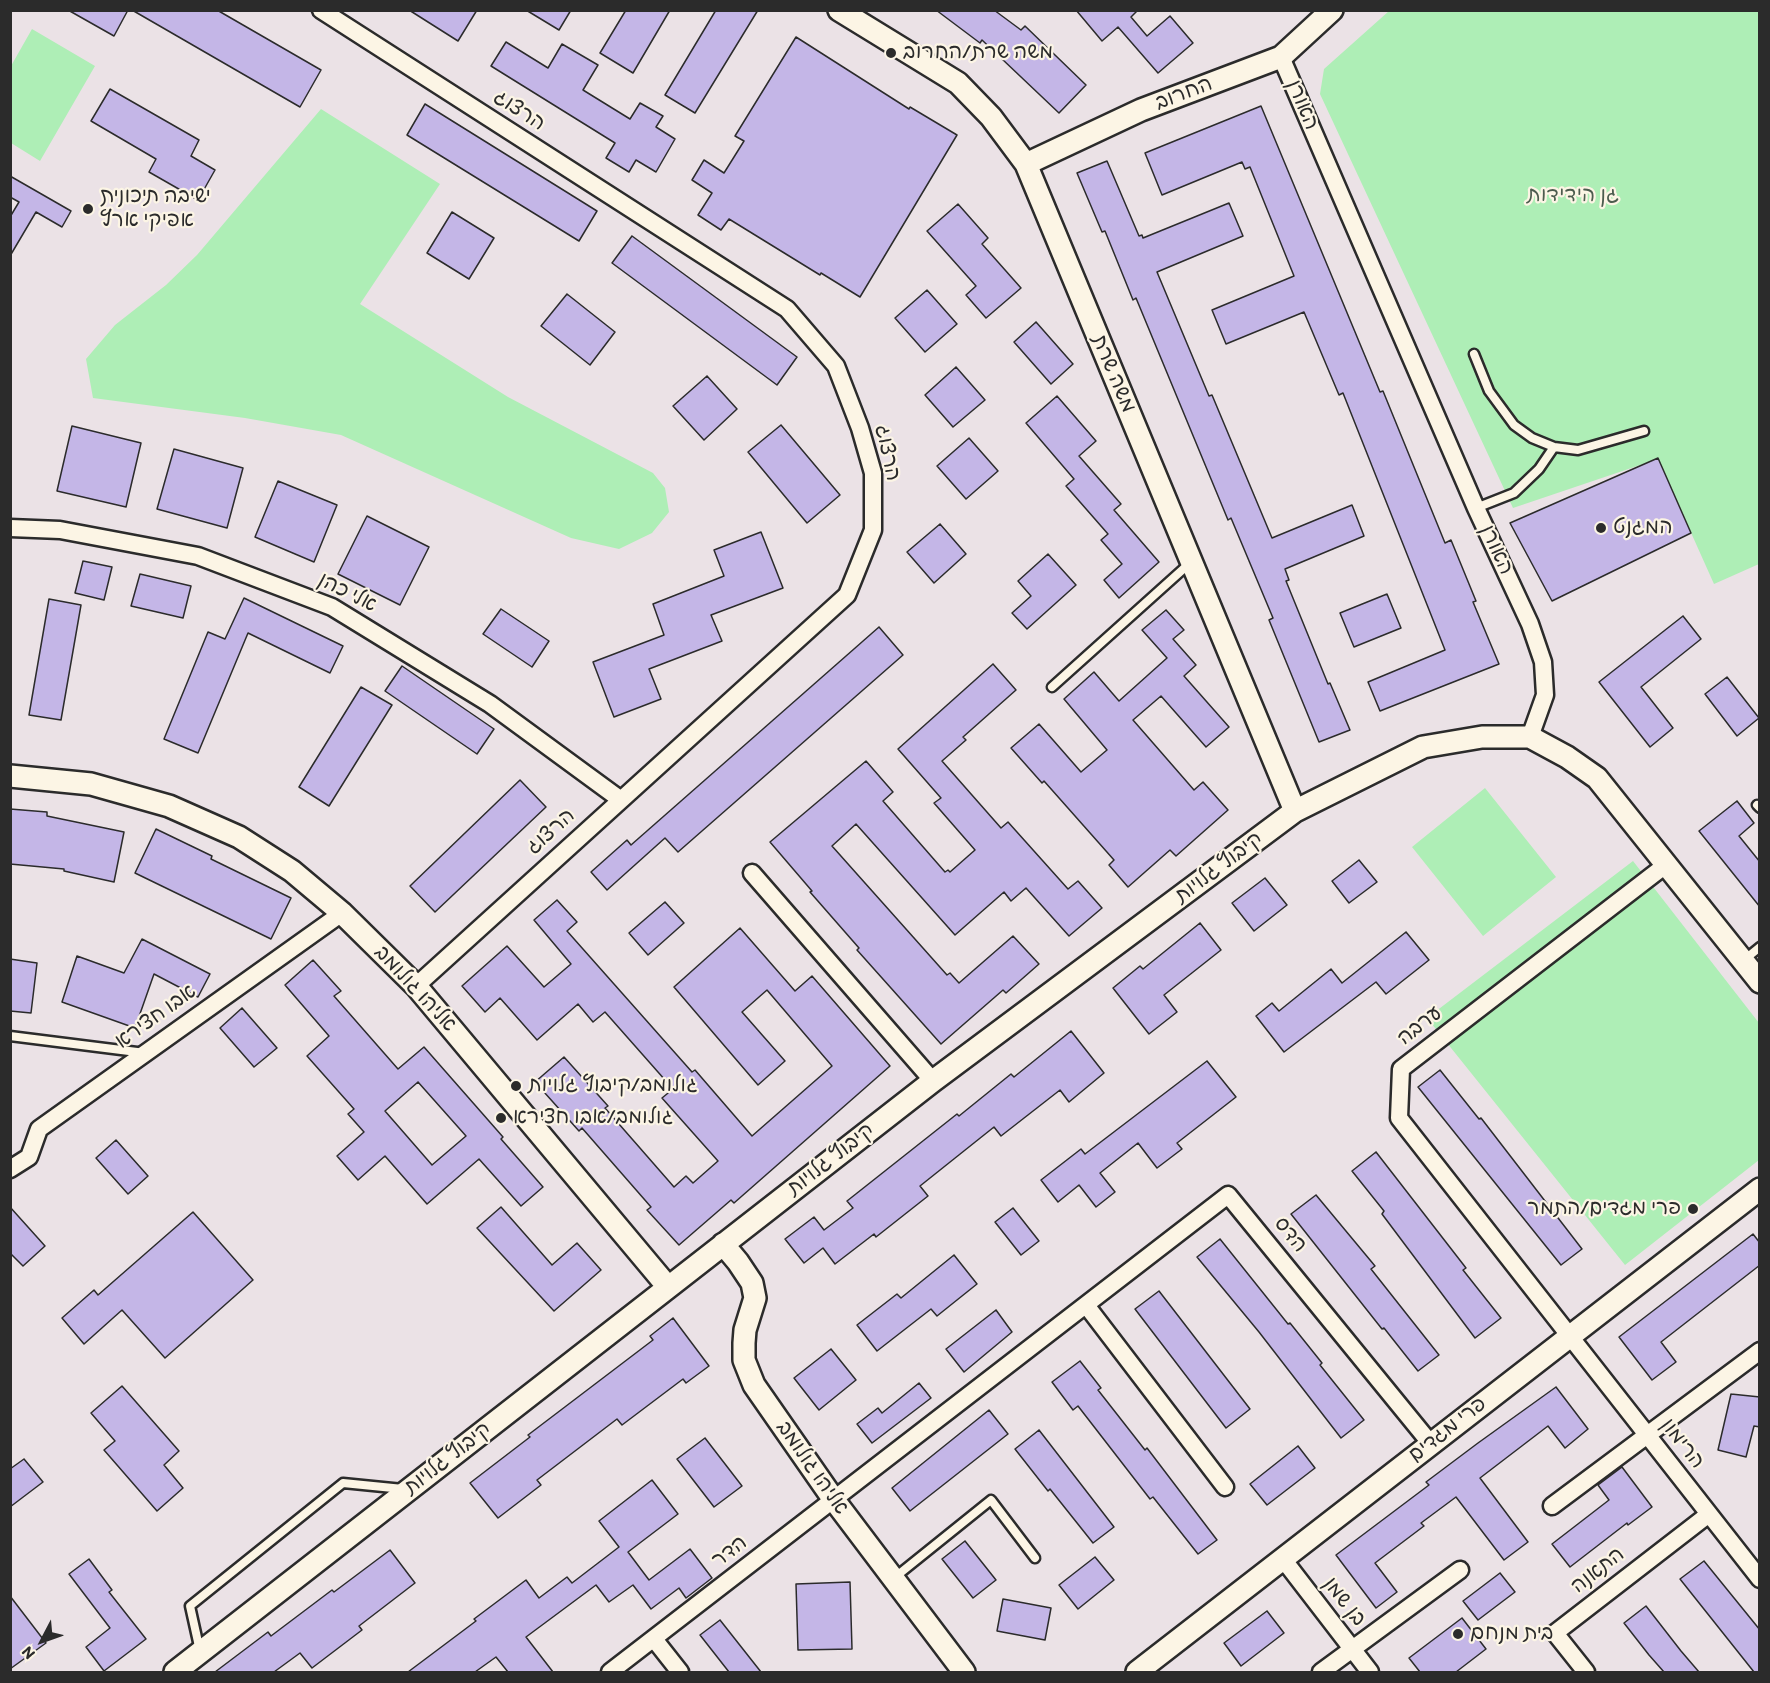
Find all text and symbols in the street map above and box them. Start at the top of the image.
place label: משה שרת/החרוב [903,40,1053,66]
marker: משה שרת/החרוב [884,46,898,60]
street label: החרוב [1152,72,1216,116]
street label: האורן [1280,76,1324,134]
street label: הרצוג [488,85,550,137]
park label: גן הידידות [1527,183,1619,209]
place label: ישיבה תיכונית אפיקי ארץ [100,184,211,234]
marker: ישיבה תיכונית אפיקי ארץ [81,202,95,216]
street label: משה שרת [1085,331,1141,417]
street label: הרצוג [869,423,905,483]
place label: המגנט [1613,515,1672,541]
street label: האורן [1474,521,1518,579]
marker: המגנט [1594,521,1608,535]
street label: אלי כהן [313,568,381,618]
street label: הרצוג [522,804,580,860]
street label: קיבוץ גלויות [1170,827,1268,909]
street label: אליהו גולומב [369,941,461,1037]
street label: אבו חצירא [111,979,201,1055]
street label: ערבה [1393,1001,1447,1051]
place label: גולומב/קיבוץ גלויות [528,1073,698,1099]
marker: גולומב/קיבוץ גלויות [509,1079,523,1093]
place label: גולומב/אבו חצירא [513,1105,673,1131]
marker: גולומב/אבו חצירא [494,1111,508,1125]
street label: קיבוץ גלויות [783,1118,879,1202]
place label: פרי מגדים/התמר [1527,1196,1681,1222]
marker: פרי מגדים/התמר [1686,1202,1700,1216]
street label: הדס [1268,1212,1312,1258]
street label: פרי מגדים [1404,1392,1492,1468]
street label: הרימון [1655,1414,1709,1474]
street label: אליהו גולומב [770,1416,854,1520]
street label: קיבוץ גלויות [400,1417,496,1501]
street label: הדר [707,1530,753,1574]
street label: התאנה [1566,1542,1630,1600]
street label: בן שמן [1317,1573,1371,1631]
north arrow [12,1611,72,1671]
place label: בית מנחם [1470,1621,1553,1647]
marker: בית מנחם [1451,1627,1465,1641]
text: N [17,1643,39,1663]

